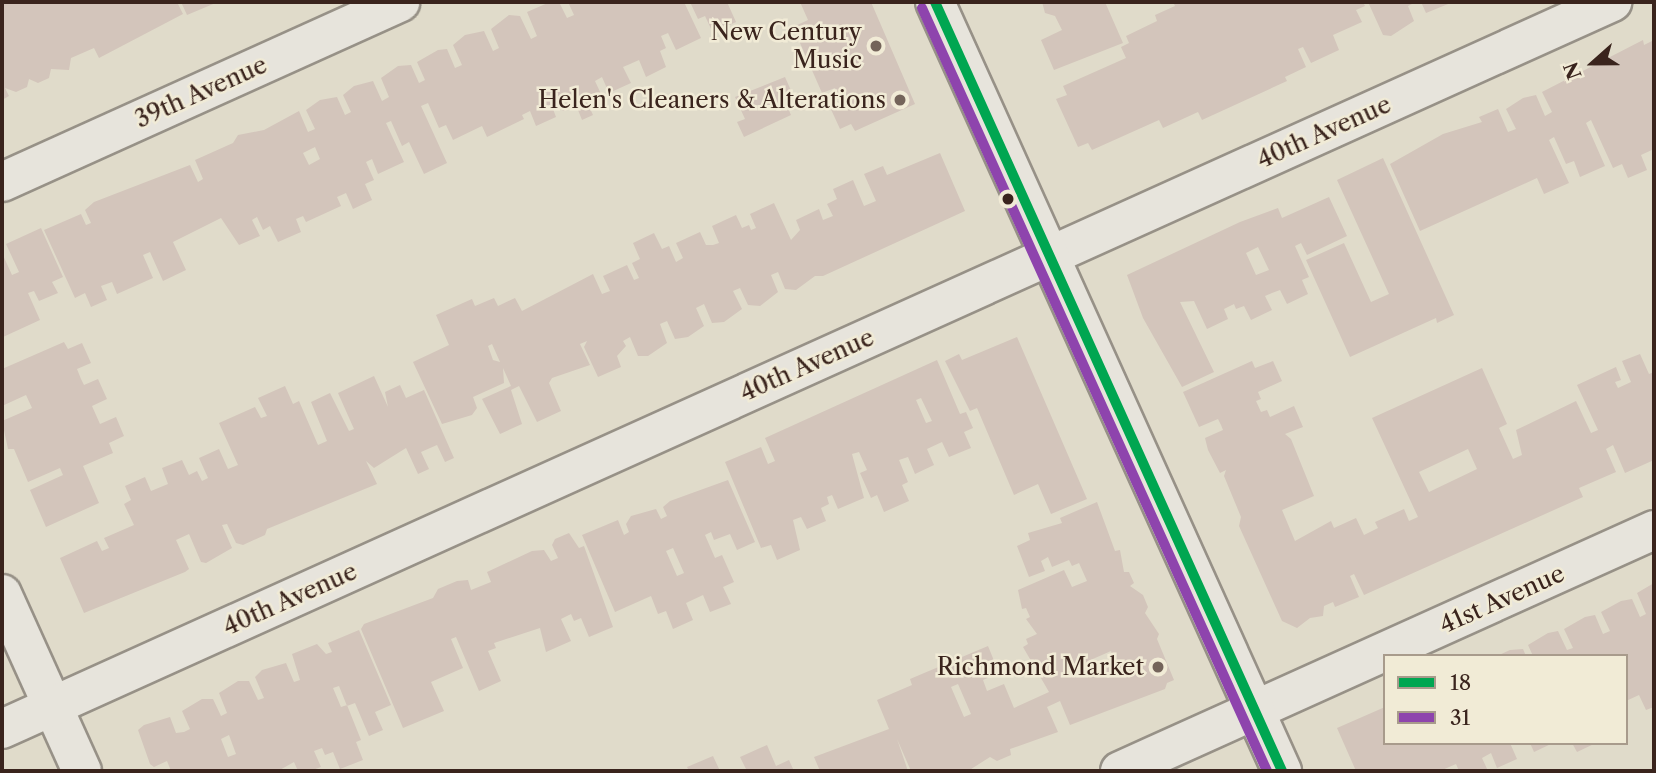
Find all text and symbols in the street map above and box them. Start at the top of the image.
place label: New Century Music [710,18,862,74]
north arrow [1558,28,1628,98]
marker: New Century Music [868,38,884,54]
street label: 39th Avenue [130,50,272,134]
text: N [1559,59,1587,83]
place label: Helen's Cleaners & Alterations [537,86,886,114]
street label: 40th Avenue [1252,89,1396,175]
marker: Helen's Cleaners & Alterations [892,92,908,108]
unlabelled marker [1001,192,1015,206]
street label: 40th Avenue [735,322,879,408]
street label: 40th Avenue [218,556,362,642]
street label: 41st Avenue [1435,559,1569,639]
place label: Richmond Market [937,653,1144,681]
legend [1383,654,1628,745]
marker: Richmond Market [1150,659,1166,675]
text: 18 [1450,670,1471,695]
text: 31 [1450,705,1470,730]

